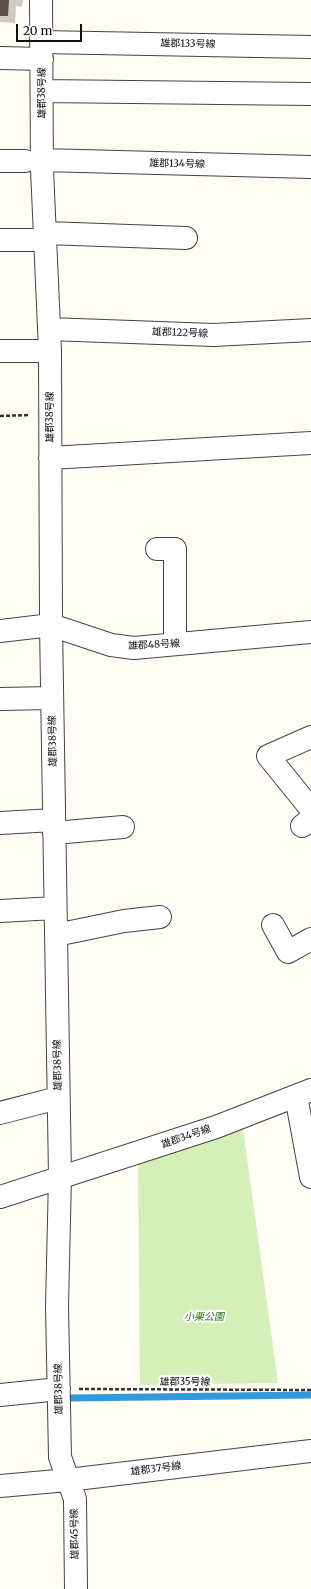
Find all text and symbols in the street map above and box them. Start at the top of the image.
scale bar [18,16,84,42]
text: 20 m [23,23,52,38]
street label: 雄郡133号線 [160,38,216,50]
street label: 雄郡38号線 [36,67,48,119]
street label: 雄郡134号線 [149,158,205,170]
street label: 雄郡122号線 [152,326,208,340]
street label: 雄郡38号線 [44,391,56,443]
street label: 雄郡48号線 [128,638,180,652]
street label: 雄郡38号線 [47,715,59,767]
street label: 雄郡38号線 [52,1039,64,1091]
street label: 雄郡34号線 [160,1123,212,1151]
park label: 小栗公園 [184,1311,224,1323]
street label: 雄郡38号線 [53,1363,65,1415]
street label: 雄郡35号線 [159,1376,211,1388]
street label: 雄郡37号線 [130,1460,182,1478]
street label: 雄郡45号線 [69,1508,81,1560]

